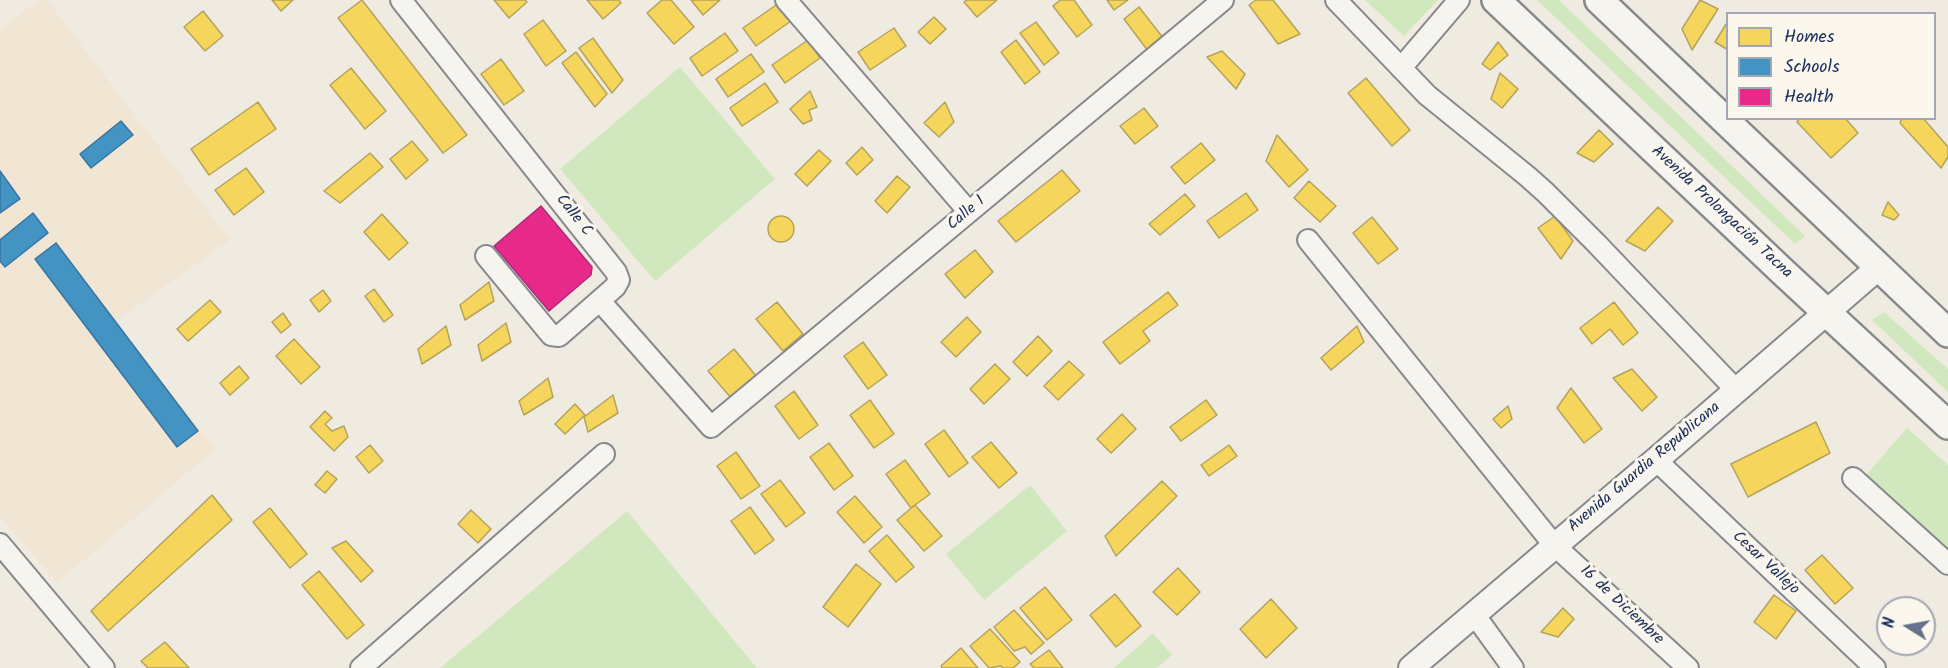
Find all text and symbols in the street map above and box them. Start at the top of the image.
legend [1726,12,1936,120]
text: Homes [1784,23,1834,52]
text: Schools [1784,53,1840,82]
text: Health [1784,83,1834,112]
street label: Avenida Prolongación Tacna [1646,142,1796,284]
street label: Calle C [551,191,595,241]
street label: Calle 1 [944,193,990,235]
street label: Avenida Guardia Republicana [1565,399,1725,537]
street label: Cesar Vallejo [1727,528,1803,600]
street label: 16 de Diciembre [1575,562,1667,650]
north arrow [1876,596,1936,656]
text: N [1877,616,1903,630]

